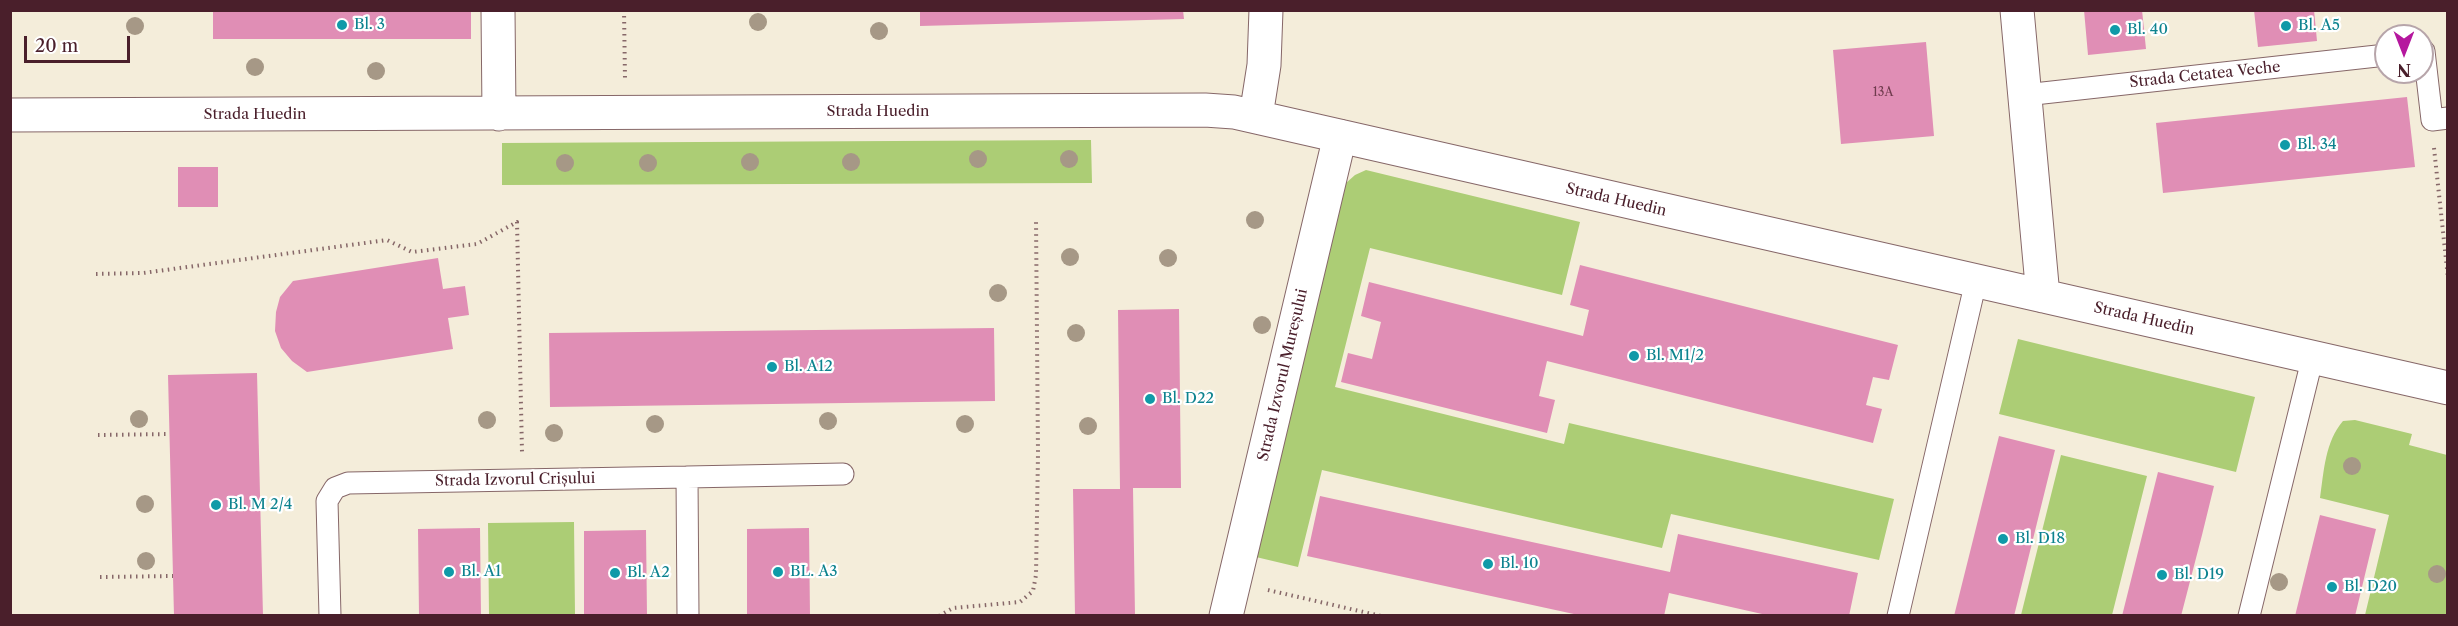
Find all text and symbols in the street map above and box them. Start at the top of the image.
place label: Bl. 3 [354,16,385,34]
place label: Bl. A5 [2298,17,2340,35]
marker: Bl. 3 [335,18,349,32]
marker: Bl. A5 [2279,19,2293,33]
place label: Bl. 40 [2127,21,2168,39]
marker: Bl. 40 [2108,23,2122,37]
scale bar [27,24,134,62]
north arrow [2374,24,2434,84]
text: 20 m [35,35,78,57]
street label: Strada Cetatea Veche [2129,58,2281,92]
text: N [2397,60,2411,80]
house number: 13A [1873,86,1893,100]
street label: Strada Huedin [827,103,929,121]
street label: Strada Huedin [204,106,306,124]
place label: Bl. 34 [2297,136,2337,154]
marker: Bl. 34 [2278,138,2292,152]
street label: Strada Huedin [1564,180,1668,220]
street label: Strada Izvorul Mureșului [1254,287,1312,463]
street label: Strada Huedin [2092,299,2196,339]
place label: Bl. M1/2 [1646,347,1704,365]
marker: Bl. M1/2 [1627,349,1641,363]
place label: Bl. A12 [784,358,833,376]
marker: Bl. A12 [765,360,779,374]
place label: Bl. D22 [1162,390,1214,408]
marker: Bl. D22 [1143,392,1157,406]
street label: Strada Izvorul Crișului [435,470,595,490]
place label: Bl. M 2/4 [228,496,292,514]
marker: Bl. M 2/4 [209,498,223,512]
place label: Bl. D18 [2015,530,2065,548]
marker: Bl. D18 [1996,532,2010,546]
place label: Bl. 10 [1500,555,1539,573]
marker: Bl. 10 [1481,557,1495,571]
place label: Bl. A1 [461,563,501,581]
place label: BL. A3 [790,563,838,581]
place label: Bl. A2 [627,564,670,582]
marker: Bl. A1 [442,565,456,579]
marker: BL. A3 [771,565,785,579]
marker: Bl. A2 [608,566,622,580]
place label: Bl. D19 [2174,566,2224,584]
marker: Bl. D19 [2155,568,2169,582]
place label: Bl. D20 [2344,578,2397,596]
marker: Bl. D20 [2325,580,2339,594]

